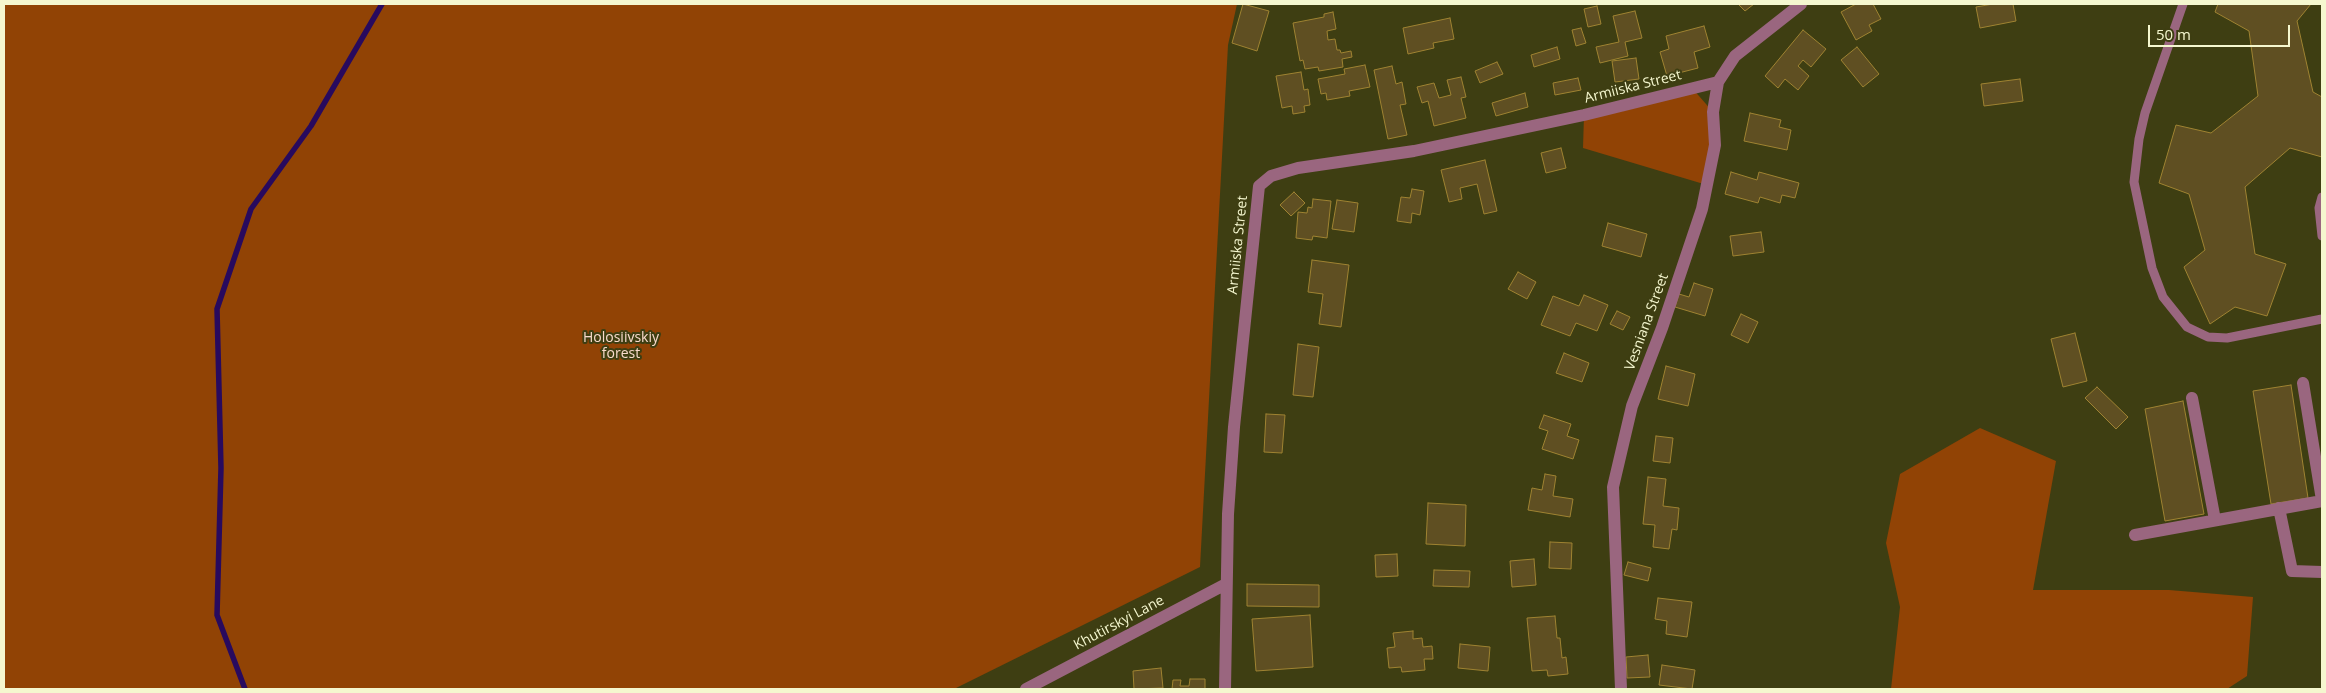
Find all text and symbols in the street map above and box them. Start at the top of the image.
scale bar [2151,15,2294,47]
text: 50 m [2156,24,2191,44]
street label: Armiiska Street [1583,67,1683,107]
street label: Armiiska Street [1224,195,1252,295]
street label: Vesniana Street [1622,271,1672,373]
park label: Holosiivskiy forest [583,330,659,362]
street label: Khutirskyi Lane [1071,592,1167,654]

